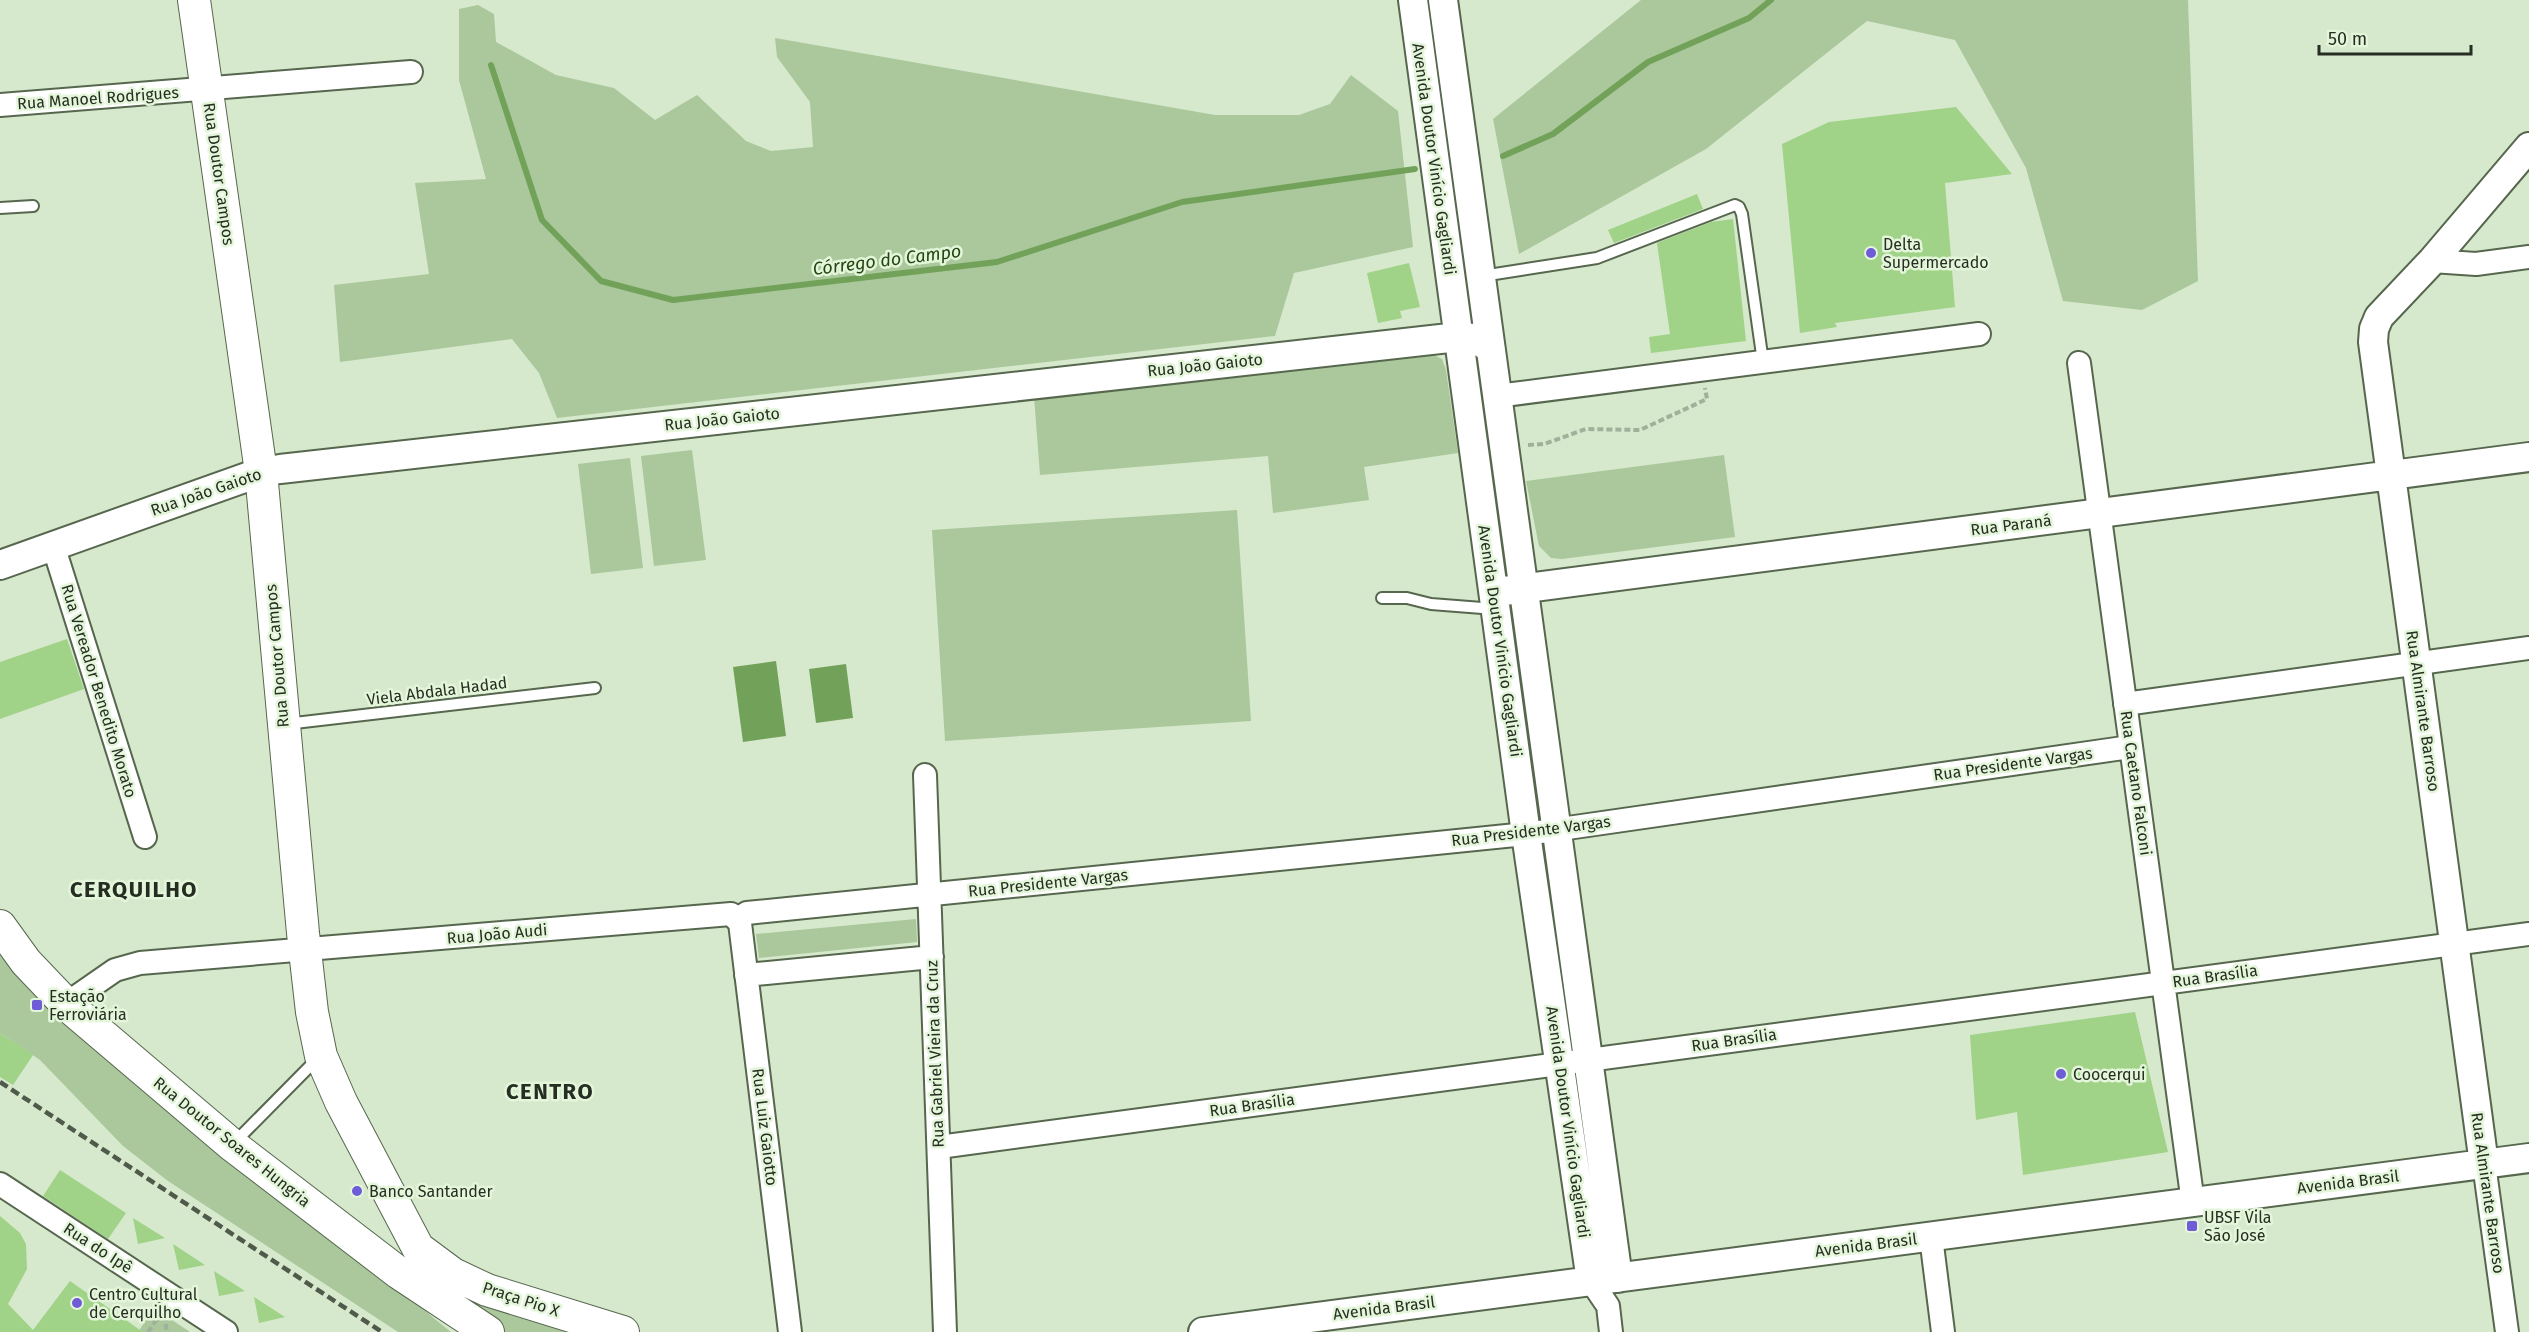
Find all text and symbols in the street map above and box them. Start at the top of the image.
scale bar [2319,18,2470,56]
text: 50 m [2328,28,2367,50]
street label: Avenida Doutor Vinício Gagliardi [1408,42,1460,276]
street label: Rua Manoel Rodrigues [16,83,180,113]
street label: Rua Doutor Campos [200,102,238,246]
place label: Delta Supermercado [1883,235,1989,272]
water label: Córrego do Campo [811,240,963,280]
marker: Delta Supermercado [1864,246,1878,260]
street label: Rua João Gaioto [1146,349,1264,381]
street label: Rua João Gaioto [663,403,781,435]
street label: Rua João Gaioto [148,464,264,520]
street label: Rua Paraná [1969,511,2053,539]
street label: Avenida Doutor Vinício Gagliardi [1474,524,1526,758]
street label: Rua Vereador Benedito Morato [57,582,141,800]
street label: Rua Doutor Campos [261,584,293,728]
street label: Rua Almirante Barroso [2402,629,2444,793]
street label: Viela Abdala Hadad [366,673,508,709]
street label: Rua Caetano Falconi [2116,709,2156,857]
street label: Rua Presidente Vargas [1932,743,2094,785]
street label: Rua Presidente Vargas [1450,812,1612,850]
street label: Rua Presidente Vargas [967,865,1129,901]
district label: CERQUILHO [70,876,198,903]
street label: Rua João Audi [446,920,548,948]
street label: Rua Gabriel Vieira da Cruz [922,960,948,1148]
street label: Rua Brasília [2171,961,2259,991]
place label: Estação Ferroviária [49,987,127,1024]
marker: Estação Ferroviária [30,998,44,1012]
street label: Avenida Doutor Vinício Gagliardi [1542,1005,1594,1239]
street label: Rua Brasília [1690,1025,1778,1055]
place label: Coocerqui [2073,1065,2145,1084]
street label: Rua Luiz Gaiotto [748,1067,782,1187]
marker: Coocerqui [2054,1067,2068,1081]
street label: Rua Doutor Soares Hungria [150,1073,314,1211]
district label: CENTRO [506,1078,594,1105]
street label: Rua Brasília [1208,1090,1296,1120]
street label: Rua Almirante Barroso [2467,1111,2509,1275]
street label: Avenida Brasil [2296,1166,2400,1198]
place label: Banco Santander [369,1182,494,1201]
marker: Banco Santander [350,1184,364,1198]
place label: UBSF Vila São José [2204,1208,2272,1245]
street label: Rua do Ipê [60,1219,136,1277]
marker: UBSF Vila São José [2185,1219,2199,1233]
street label: Avenida Brasil [1814,1229,1918,1261]
street label: Praça Pio X [480,1278,562,1321]
place label: Centro Cultural de Cerquilho [89,1285,198,1322]
street label: Avenida Brasil [1332,1292,1436,1324]
marker: Centro Cultural de Cerquilho [70,1296,84,1310]

